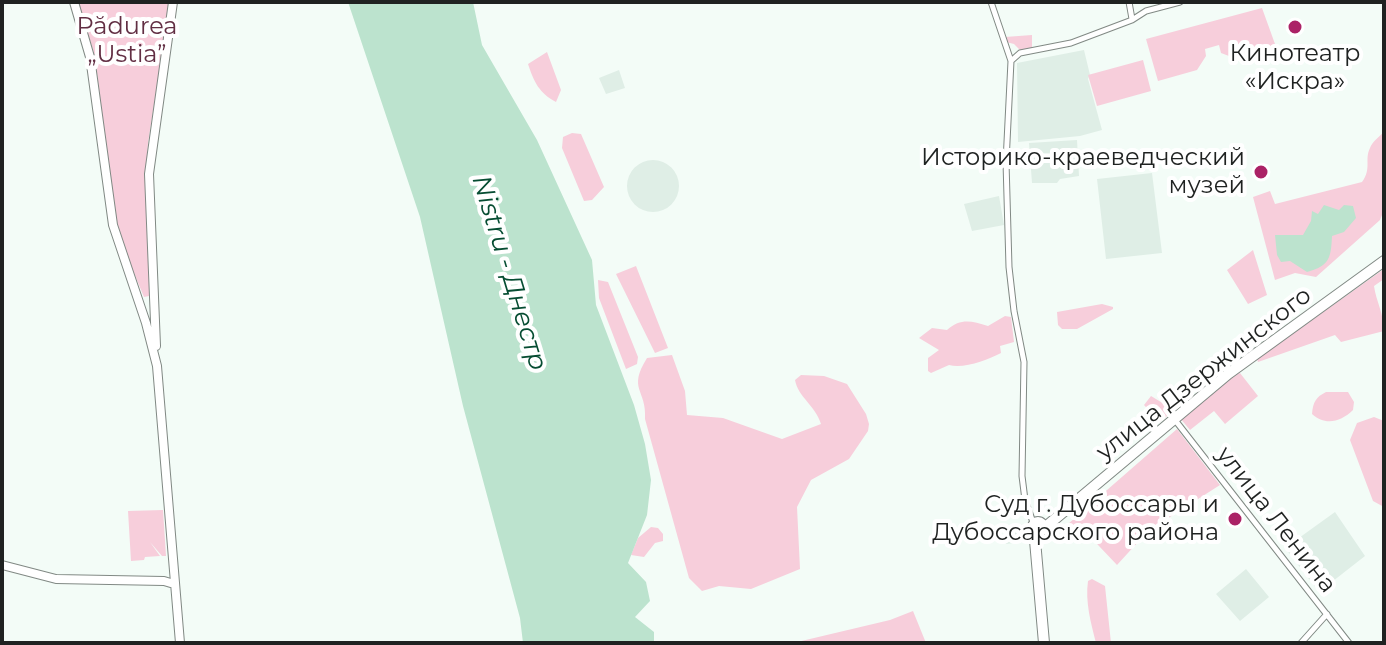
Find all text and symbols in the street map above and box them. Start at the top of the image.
park label: Pădurea „Ustia” [76,13,178,69]
marker: Кинотеатр «Искра» [1286,18,1304,36]
place label: Кинотеатр «Искра» [1229,40,1361,96]
place label: Историко-краеведческий музей [921,144,1245,200]
marker: Историко-краеведческий музей [1252,163,1270,181]
water label: Nistru - Днестр [465,172,553,374]
street label: улица Дзержинского [1091,281,1317,467]
street label: улица Ленина [1210,441,1342,599]
place label: Суд г. Дубоссары и Дубоссарского района [932,491,1219,547]
marker: Суд г. Дубоссары и Дубоссарского района [1226,510,1244,528]

